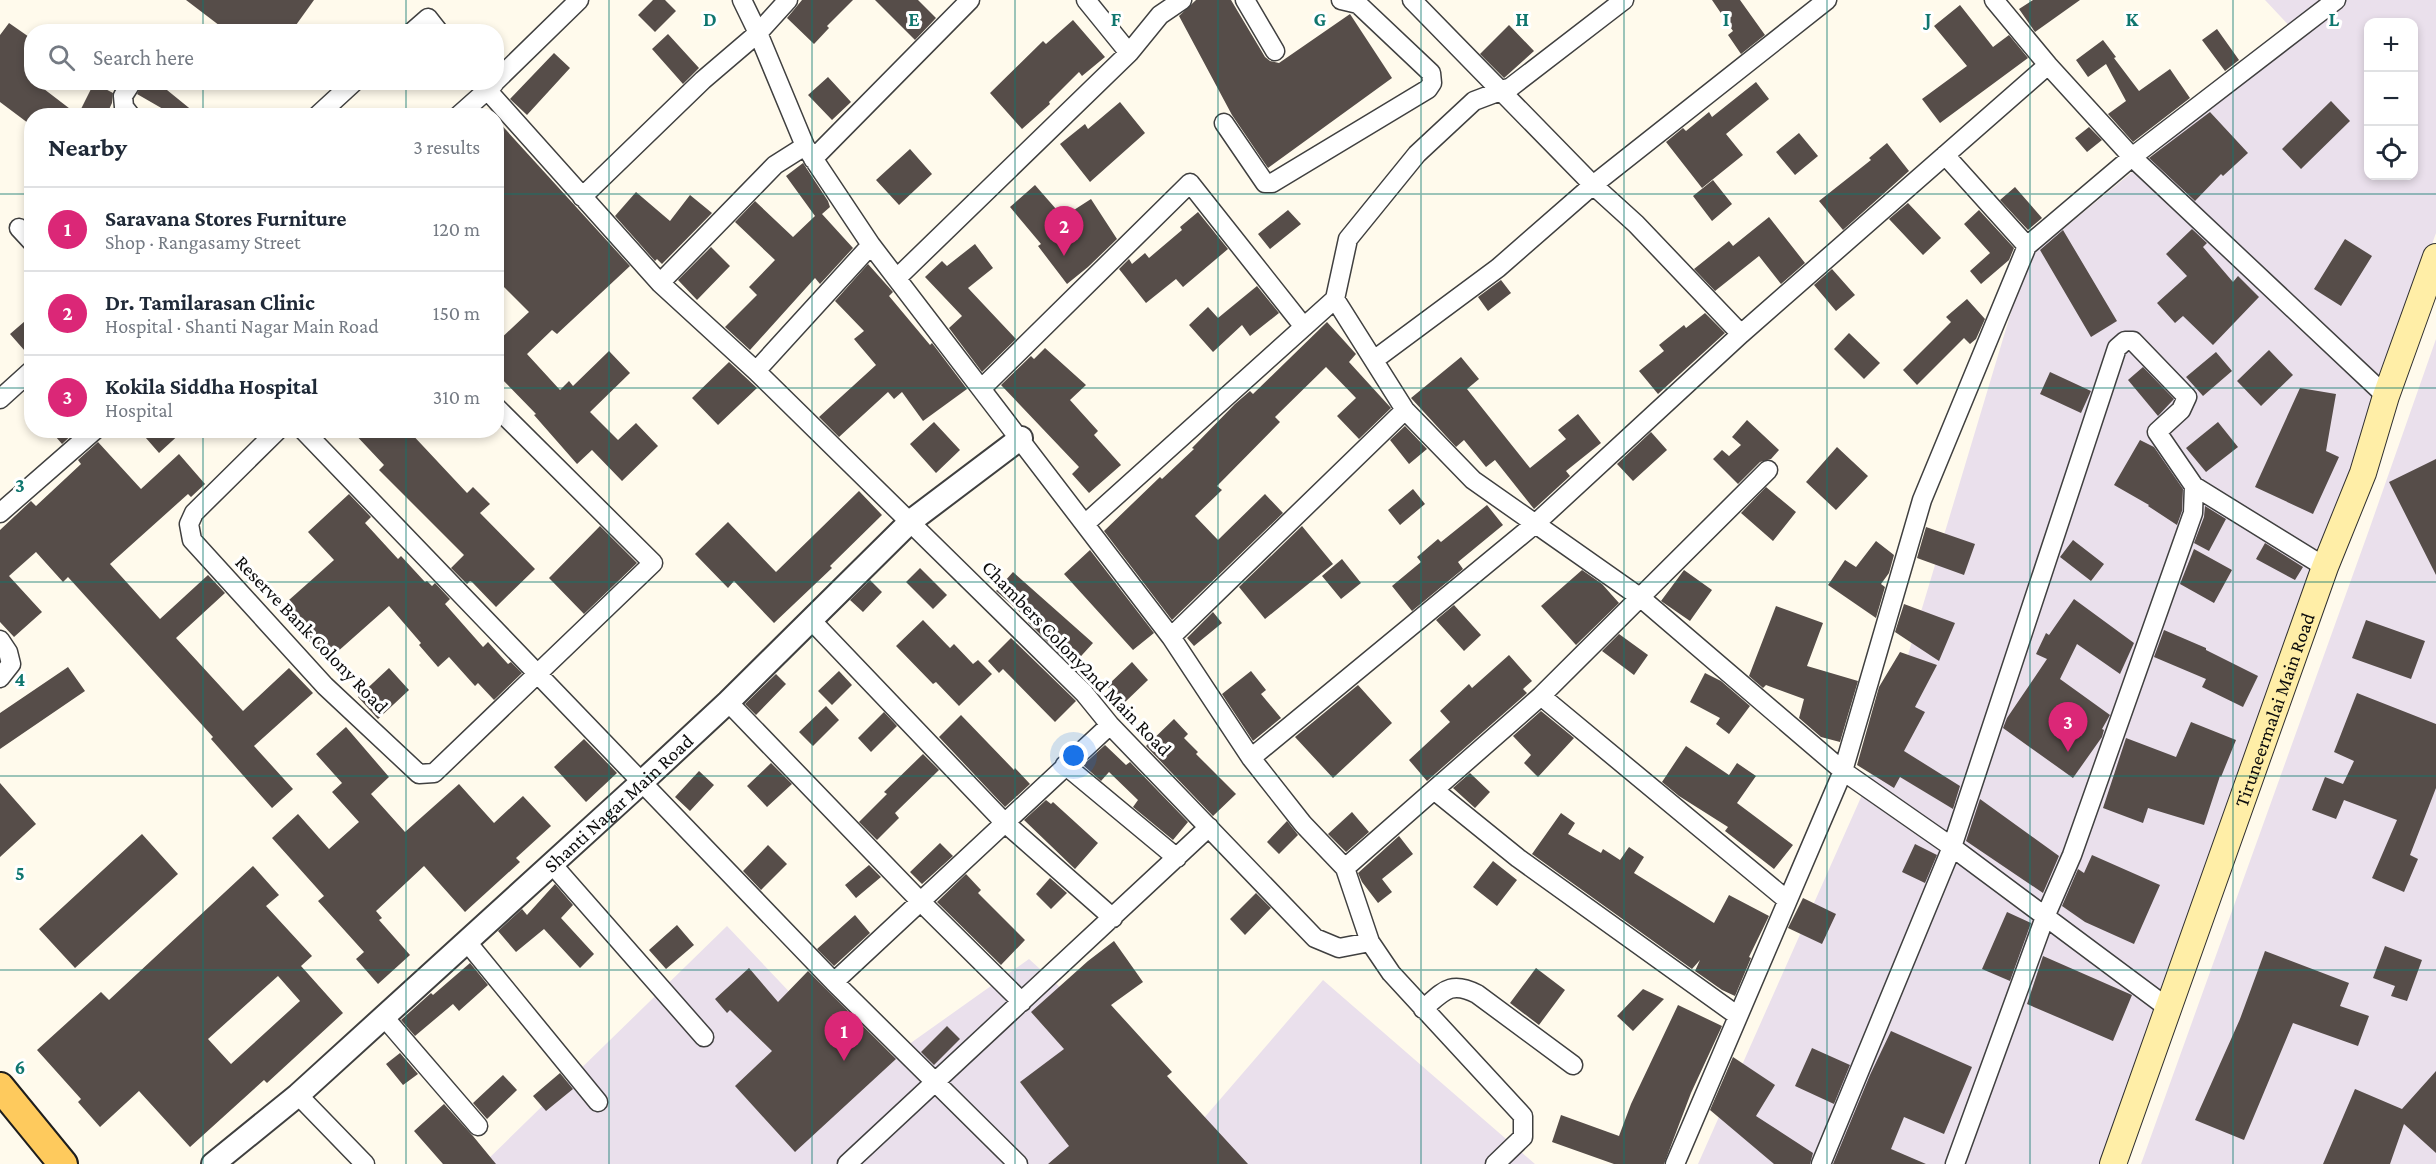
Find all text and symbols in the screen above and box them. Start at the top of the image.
text: D [703,8,717,30]
text: E [908,8,920,30]
text: F [1111,8,1122,30]
text: G [1314,8,1327,30]
text: H [1515,8,1529,30]
text: I [1723,8,1730,30]
text: J [1923,8,1932,30]
text: K [2126,8,2140,30]
text: L [2329,8,2340,30]
map controls [2364,18,2418,180]
button: + [2364,18,2418,72]
search box [24,24,504,90]
icon: search [45,41,78,74]
text: Search here [93,45,194,70]
button: − [2364,72,2418,126]
button: locate [2364,126,2418,180]
text: Nearby [48,133,127,162]
text: 3 results [413,136,480,158]
text: Saravana Stores Furniture [105,206,347,231]
pin: 2 [1044,206,1084,256]
text: 1 [64,218,71,240]
text: 120 m [433,218,480,240]
text: Shop · Rangasamy Street [105,231,301,253]
text: Dr. Tamilarasan Clinic [105,290,315,315]
text: 2 [62,302,73,324]
text: 150 m [433,302,480,324]
text: Hospital · Shanti Nagar Main Road [105,315,379,337]
text: Kokila Siddha Hospital [105,374,318,399]
text: 3 [63,386,72,408]
text: 310 m [433,386,480,408]
text: Hospital [105,399,173,421]
text: 3 [15,474,25,496]
street label: Reserve Bank Colony Road [230,551,393,718]
street label: Chambers Colony2nd Main Road [977,556,1177,761]
street label: Tiruneermalai Main Road [2230,609,2319,810]
text: 4 [15,668,26,690]
pin: 3 [2048,702,2088,752]
street label: Shanti Nagar Main Road [540,729,698,877]
your location [1059,741,1088,770]
text: 5 [15,862,25,884]
pin: 1 [824,1012,864,1061]
text: 6 [15,1056,25,1078]

